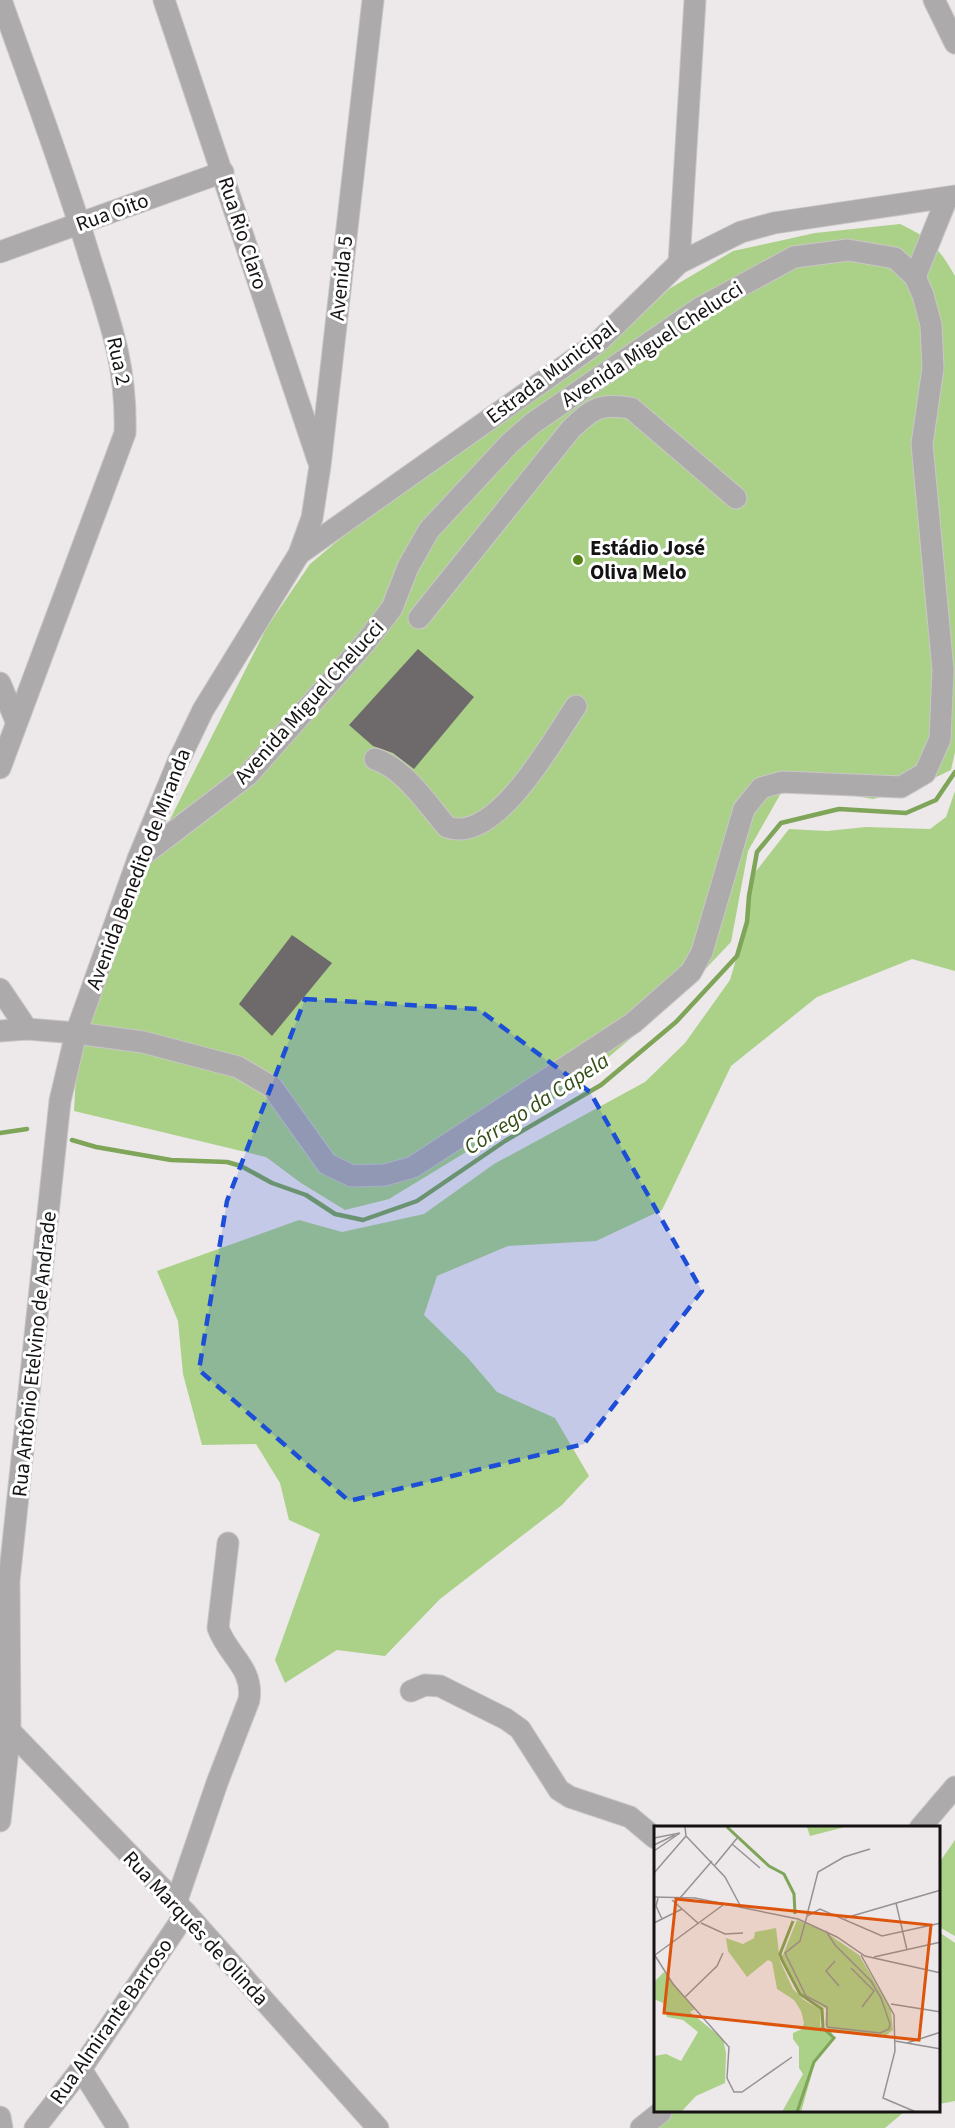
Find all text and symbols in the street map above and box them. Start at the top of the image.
street label: Rua Rio Claro [211,173,275,293]
street label: Rua Oito [71,185,153,239]
street label: Avenida 5 [322,234,360,322]
street label: Avenida Miguel Chelucci [555,274,749,414]
street label: Estrada Municipal [480,313,622,431]
street label: Rua 2 [99,334,139,388]
place label: Estádio José Oliva Melo [590,533,705,587]
marker: Estádio José Oliva Melo [571,553,585,567]
street label: Avenida Miguel Chelucci [227,613,391,791]
street label: Avenida Benedito de Miranda [78,744,198,994]
water label: Córrego da Capela [458,1045,616,1163]
street label: Rua Antônio Etelvino de Andrade [4,1210,64,1498]
inset map [654,1826,940,2113]
street label: Rua Marquês de Olinda [116,1844,276,2012]
street label: Rua Almirante Barroso [42,1932,180,2110]

